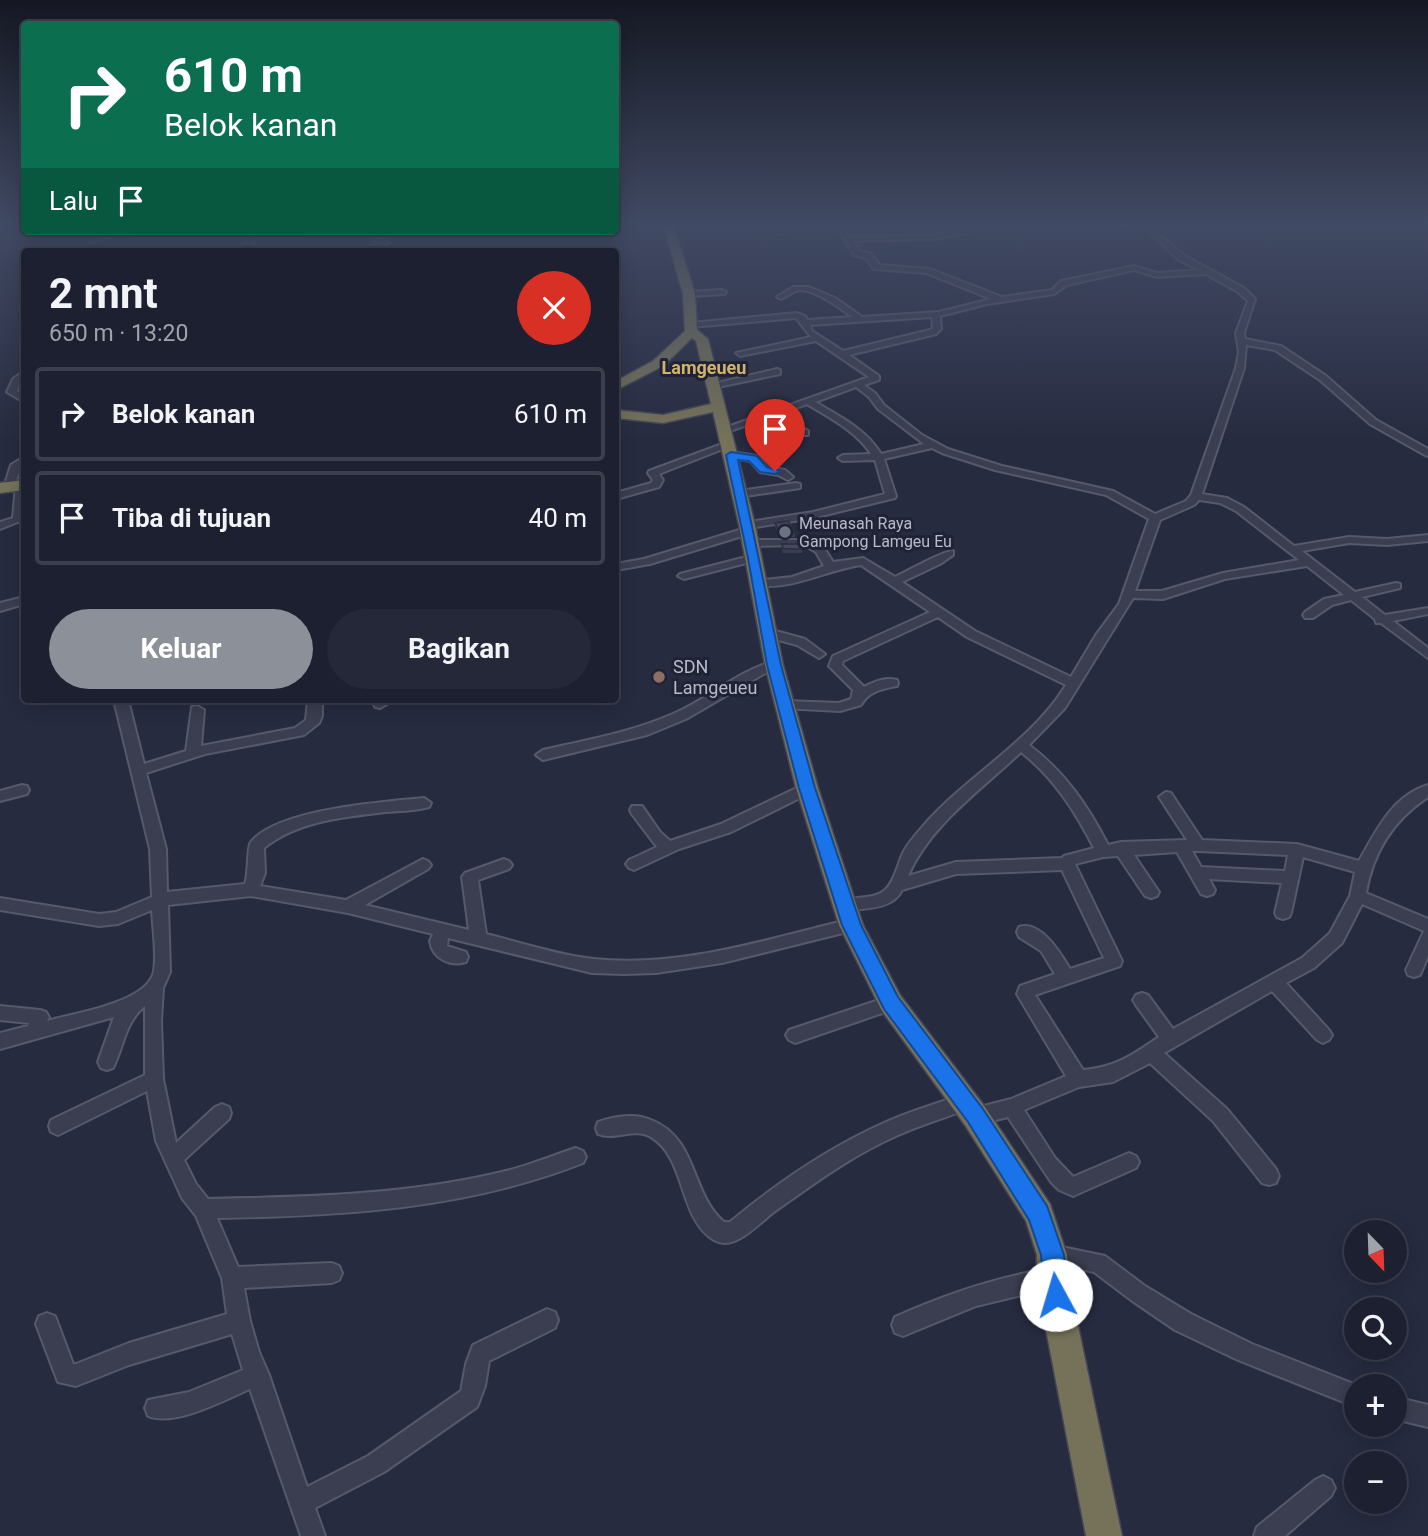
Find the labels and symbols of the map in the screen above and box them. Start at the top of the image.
district label: Lamgeueu [662,357,746,378]
pin [745,399,805,471]
place label: Meunasah Raya Gampong Lamgeu Eu [799,514,952,551]
marker: Meunasah Raya Gampong Lamgeu Eu [777,524,793,540]
place label: SDN Lamgeueu [673,656,757,698]
marker: SDN Lamgeueu [651,669,667,685]
north arrow [1344,1220,1407,1283]
position arrow [1019,1258,1093,1332]

